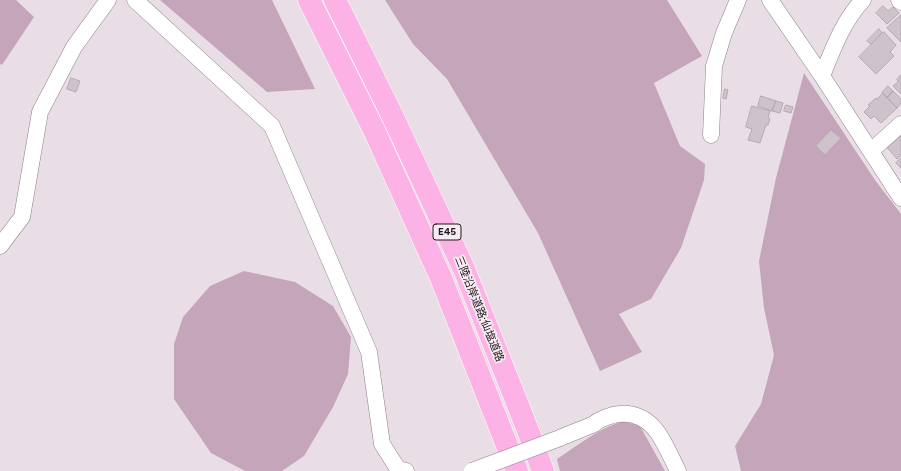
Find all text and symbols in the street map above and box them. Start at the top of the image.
road number: E45 [433,224,461,240]
street label: 三陸沿岸道路;仙塩道路 [452,254,506,364]

